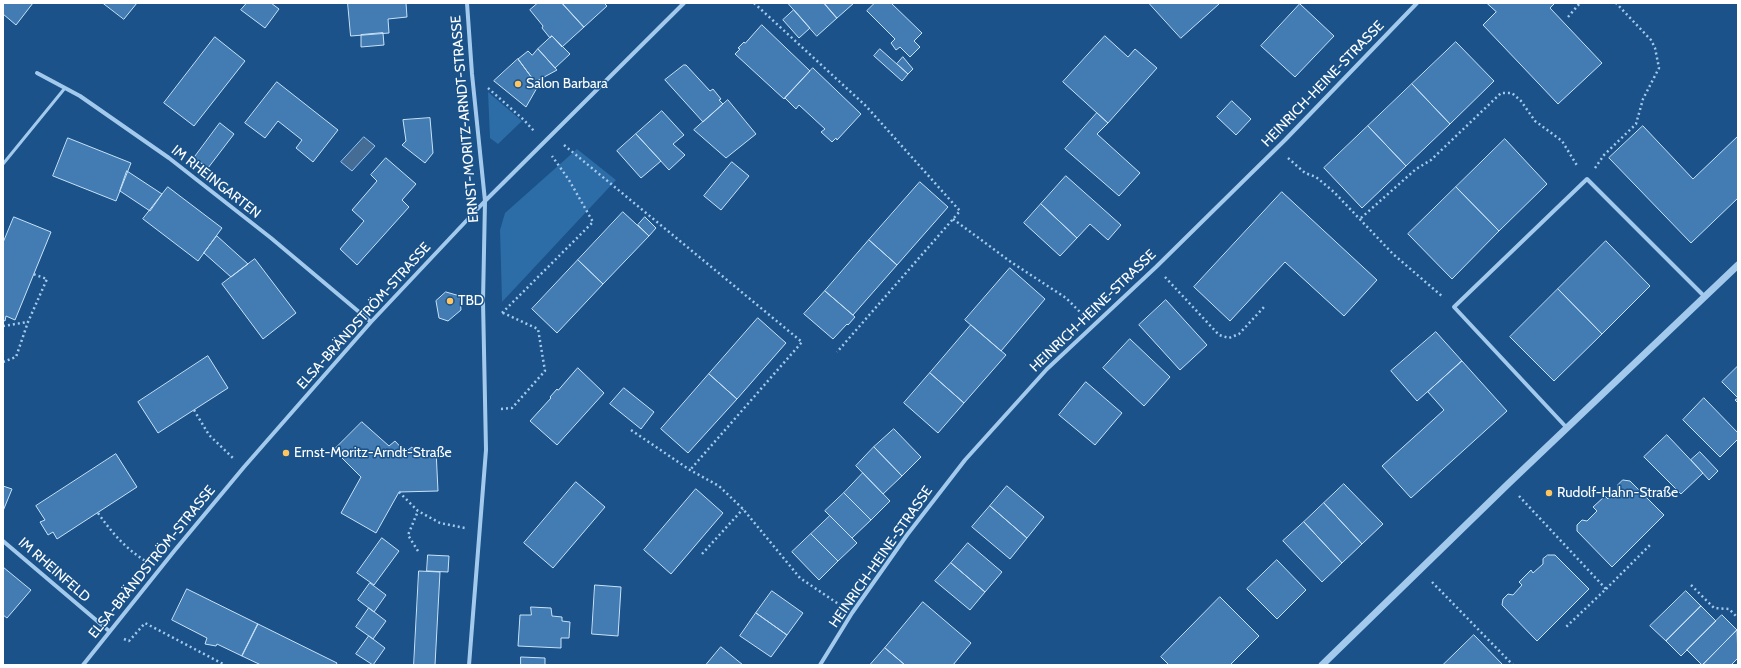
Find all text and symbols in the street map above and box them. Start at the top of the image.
street label: ERNST-MORITZ-ARNDT-STRASSE [448,15,482,223]
street label: HEINRICH-HEINE-STRASSE [1258,17,1388,151]
place label: Salon Barbara [526,76,608,92]
marker: Salon Barbara [513,79,523,89]
street label: IM RHEINGARTEN [168,142,264,222]
street label: ELSA-BRÄNDSTRÖM-STRASSE [294,239,434,393]
street label: HEINRICH-HEINE-STRASSE [1026,246,1160,376]
place label: TBD [458,293,484,309]
marker: TBD [445,296,455,306]
place label: Ernst-Moritz-Arndt-Straße [294,445,452,461]
marker: Ernst-Moritz-Arndt-Straße [281,448,291,458]
street label: ELSA-BRÄNDSTRÖM-STRASSE [85,482,219,642]
street label: HEINRICH-HEINE-STRASSE [826,483,936,631]
place label: Rudolf-Hahn-Straße [1557,485,1678,501]
marker: Rudolf-Hahn-Straße [1544,488,1554,498]
street label: IM RHEINFELD [15,534,93,606]

